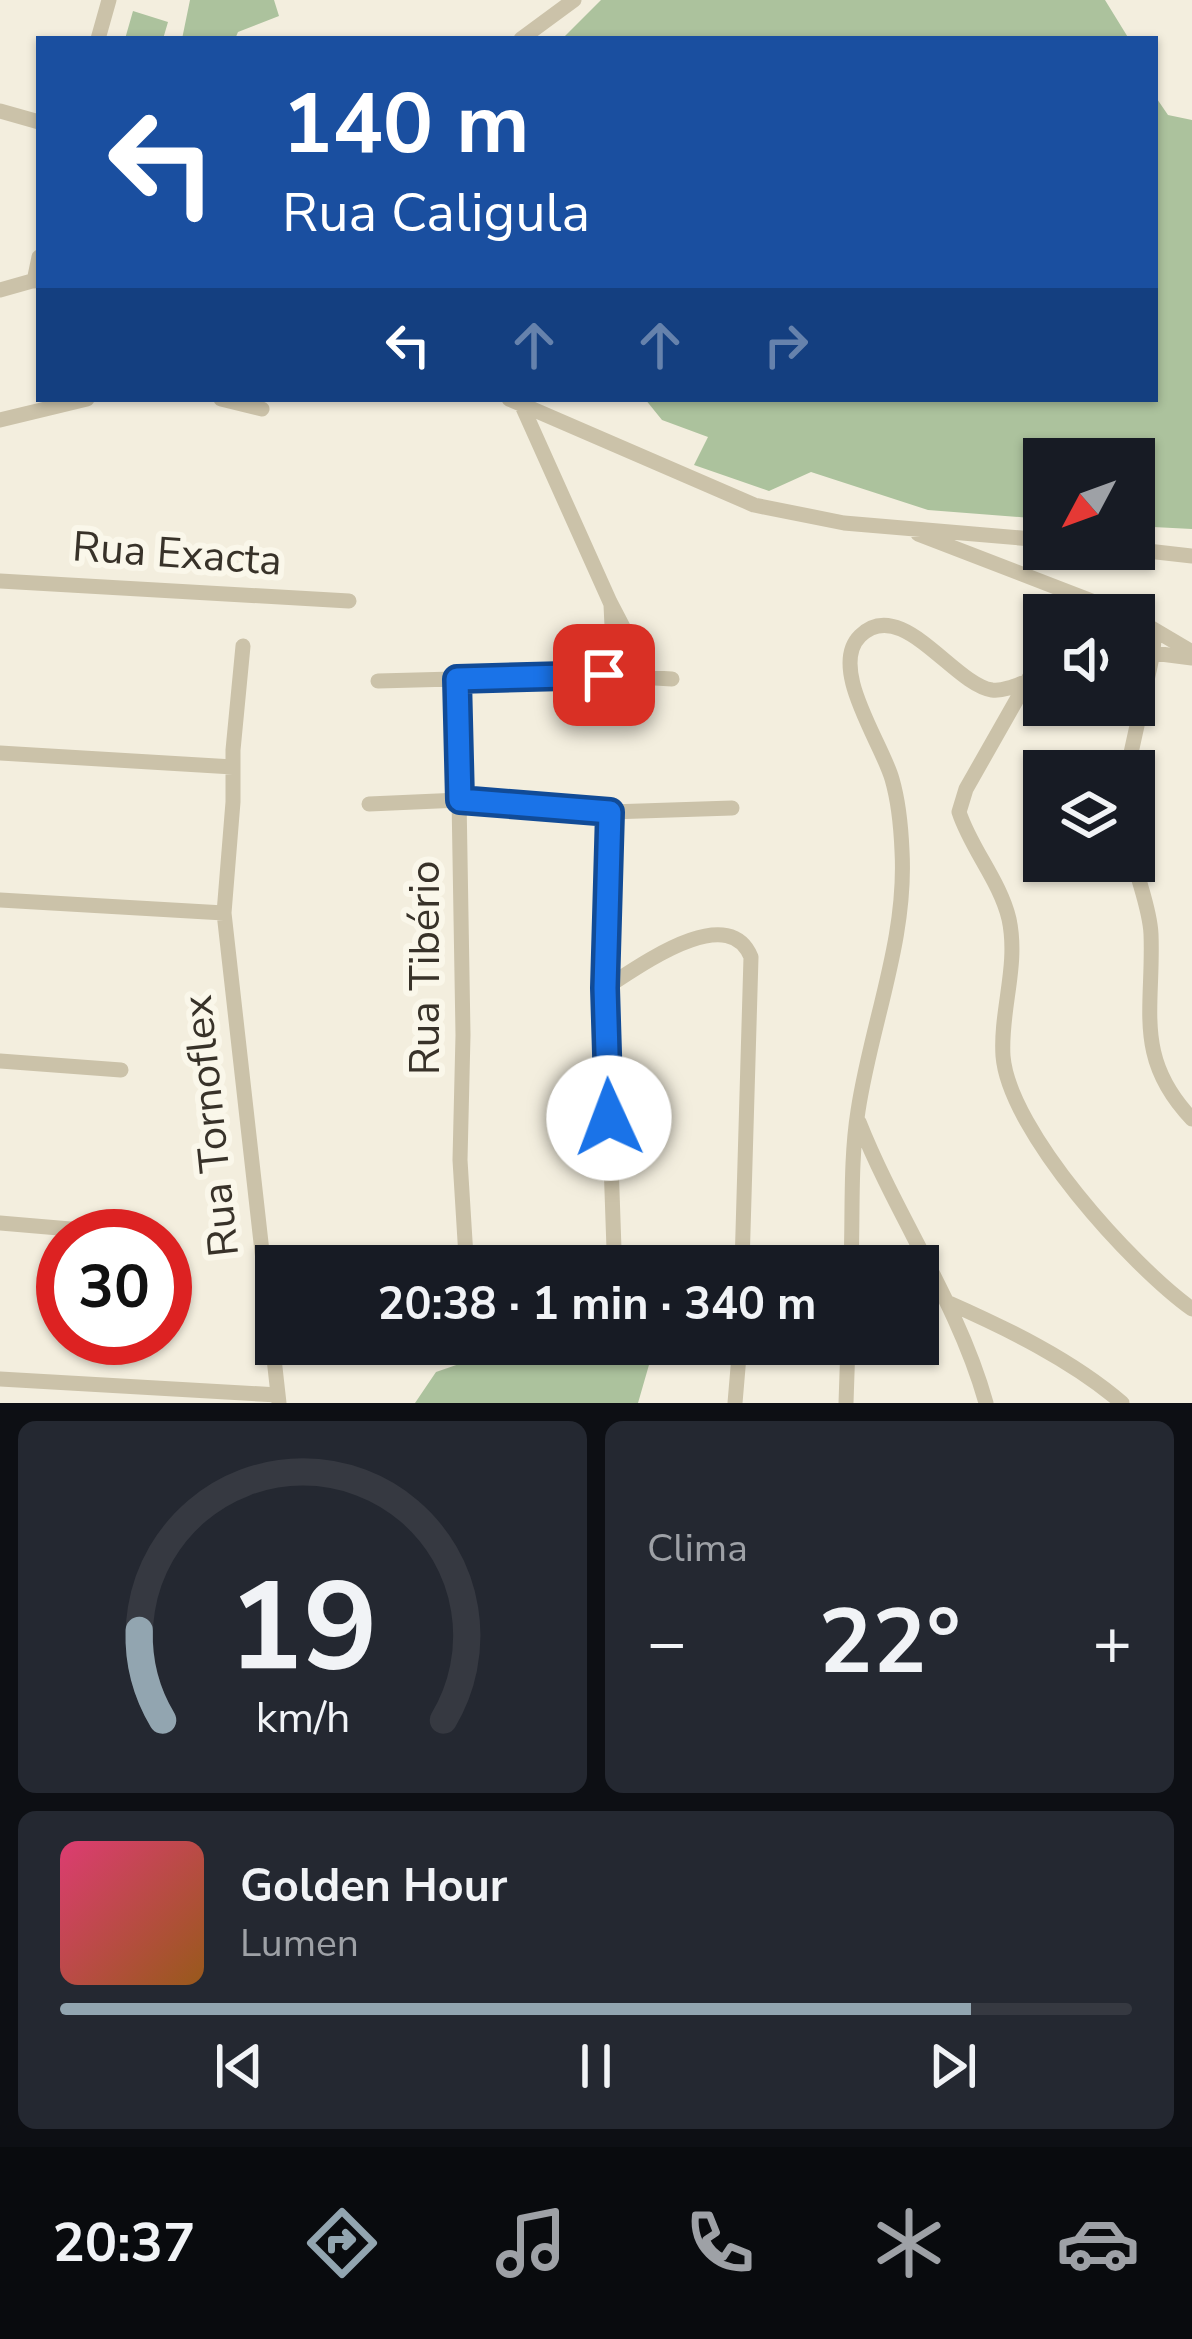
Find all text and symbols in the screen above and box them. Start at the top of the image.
text: 140 m [282,67,530,182]
icon: left [84,84,240,240]
text: Rua Caligula [282,176,590,250]
icon: left [375,312,441,378]
icon: ahead [501,312,567,378]
icon: ahead [627,312,693,378]
icon: right [753,312,819,378]
north arrow [1023,438,1155,570]
map controls [1023,438,1155,882]
street label: Rua Exacta [70,518,284,590]
button: sound [1023,594,1155,726]
pin [553,624,655,726]
icon: arrive [571,642,637,708]
button: layers [1023,750,1155,882]
street label: Rua Tibério [397,861,454,1075]
street label: Rua Tornoflex [169,992,253,1260]
position arrow [546,1055,672,1181]
speed limit sign: 30 [36,1209,192,1365]
text: 20:38 · 1 min · 340 m [377,1274,817,1335]
text: Clima [647,1522,748,1575]
text: 19 [228,1543,377,1713]
text: 22° [818,1581,961,1704]
text: − [647,1598,687,1688]
text: + [1092,1598,1132,1688]
text: km/h [255,1689,350,1747]
text: Golden Hour [240,1856,507,1917]
text: Lumen [240,1917,359,1970]
icon: previous [206,2033,272,2099]
icon: pause [563,2033,629,2099]
icon: next [920,2033,986,2099]
icon: directions [300,2201,384,2285]
icon: music [489,2201,573,2285]
icon: phone [678,2201,762,2285]
icon: climate [867,2201,951,2285]
icon: car [1056,2201,1140,2285]
text: 20:37 [52,2206,195,2280]

